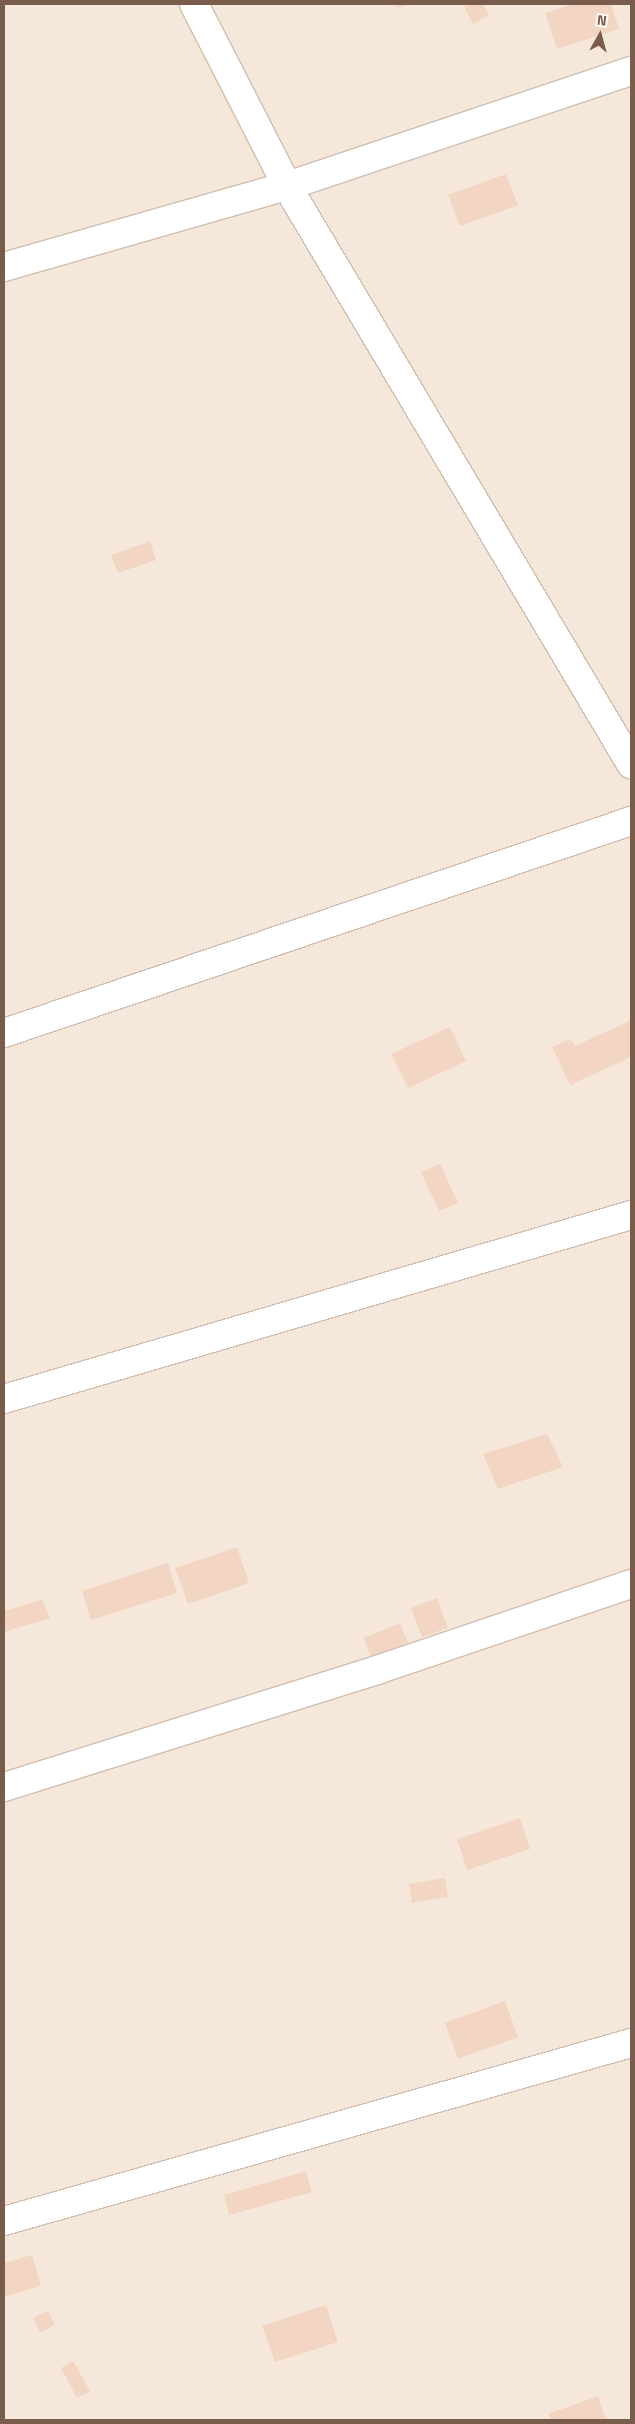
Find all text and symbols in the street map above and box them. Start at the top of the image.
text: N [596,9,608,31]
north arrow [575,10,625,60]

